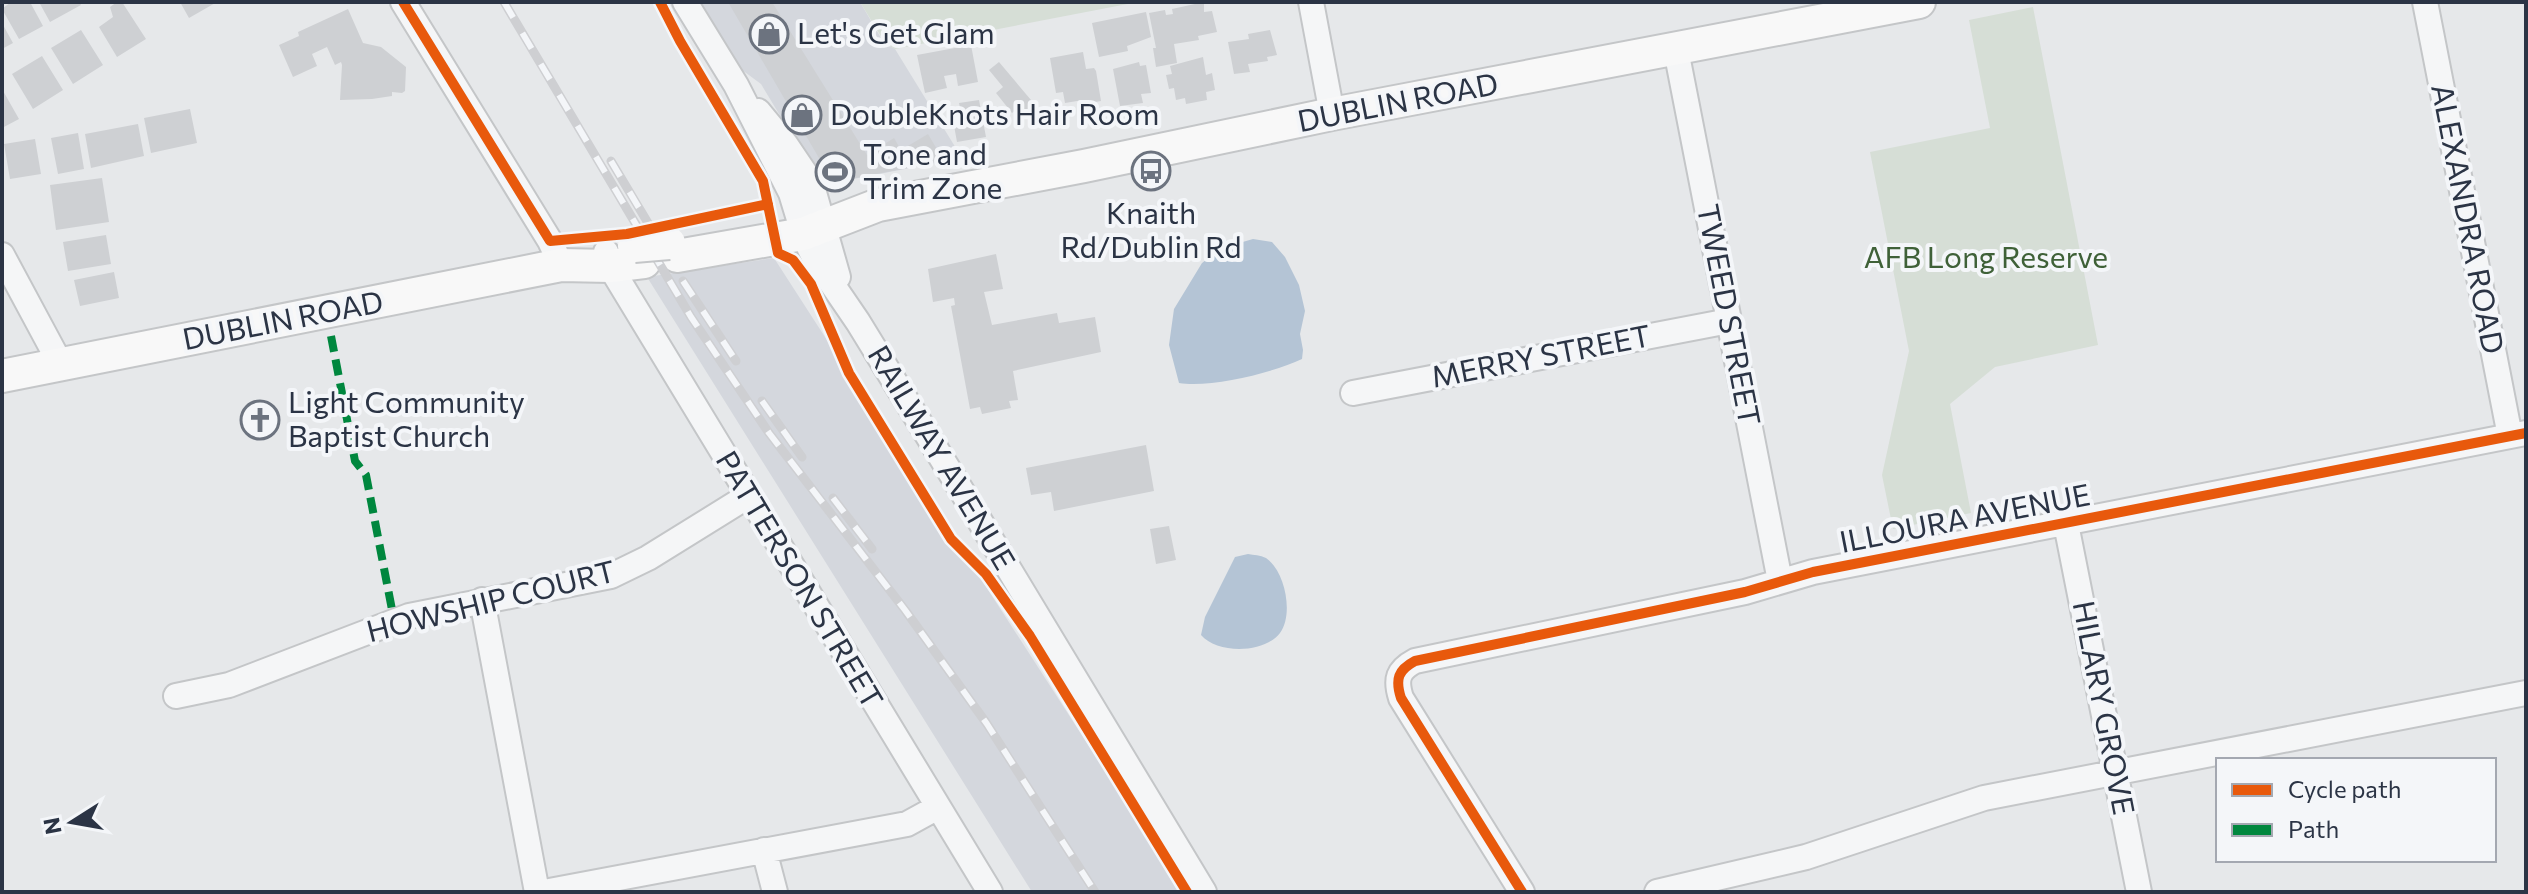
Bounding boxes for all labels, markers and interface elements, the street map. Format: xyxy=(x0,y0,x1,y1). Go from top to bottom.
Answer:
shop icon: Let's Get Glam xyxy=(748,13,790,55)
place label: Let's Get Glam xyxy=(797,13,995,50)
street label: DUBLIN ROAD xyxy=(1294,63,1501,138)
street label: ALEXANDRA ROAD xyxy=(2425,80,2514,357)
shop icon: DoubleKnots Hair Room xyxy=(781,94,823,136)
place label: DoubleKnots Hair Room xyxy=(830,94,1159,131)
place label: Tone and Trim Zone xyxy=(863,134,1002,205)
bus stop icon: Knaith Rd/Dublin Rd xyxy=(1130,150,1172,192)
sports icon: Tone and Trim Zone xyxy=(814,151,856,193)
place label: Knaith Rd/Dublin Rd xyxy=(1060,193,1242,264)
street label: TWEED STREET xyxy=(1691,201,1770,428)
park label: AFB Long Reserve xyxy=(1864,237,2108,274)
street label: DUBLIN ROAD xyxy=(179,281,386,356)
street label: MERRY STREET xyxy=(1428,315,1653,394)
street label: RAILWAY AVENUE xyxy=(862,338,1025,576)
place label: Light Community Baptist Church xyxy=(288,382,525,453)
church icon: Light Community Baptist Church xyxy=(239,399,281,441)
street label: PATTERSON STREET xyxy=(710,443,893,714)
street label: ILLOURA AVENUE xyxy=(1836,474,2093,559)
street label: HOWSHIP COURT xyxy=(362,551,619,648)
street label: HILARY GROVE xyxy=(2067,597,2144,818)
legend xyxy=(2216,758,2496,862)
text: Cycle path xyxy=(2288,774,2402,803)
north arrow xyxy=(32,782,112,862)
text: Path xyxy=(2288,814,2339,843)
text: N xyxy=(37,815,67,837)

